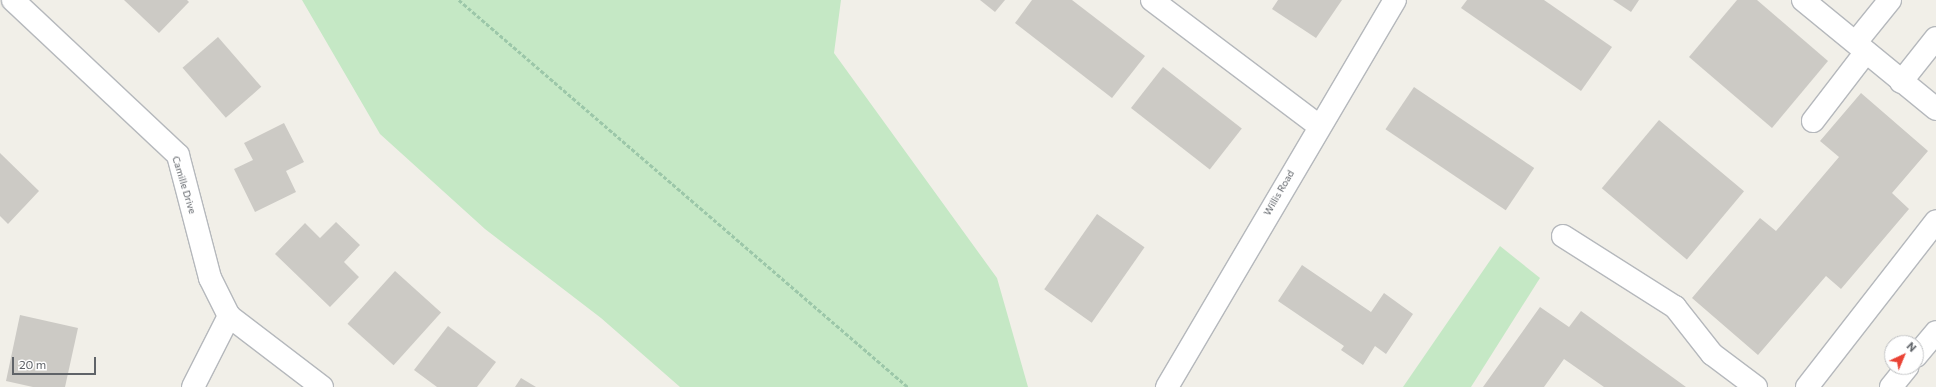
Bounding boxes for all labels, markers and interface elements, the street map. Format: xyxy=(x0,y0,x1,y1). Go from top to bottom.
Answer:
street label: Camille Drive xyxy=(170,155,198,215)
street label: Willis Road xyxy=(1261,168,1297,218)
north arrow xyxy=(1884,335,1924,375)
text: N xyxy=(1904,339,1919,354)
scale bar xyxy=(14,349,98,375)
text: 20 m xyxy=(19,357,46,371)

